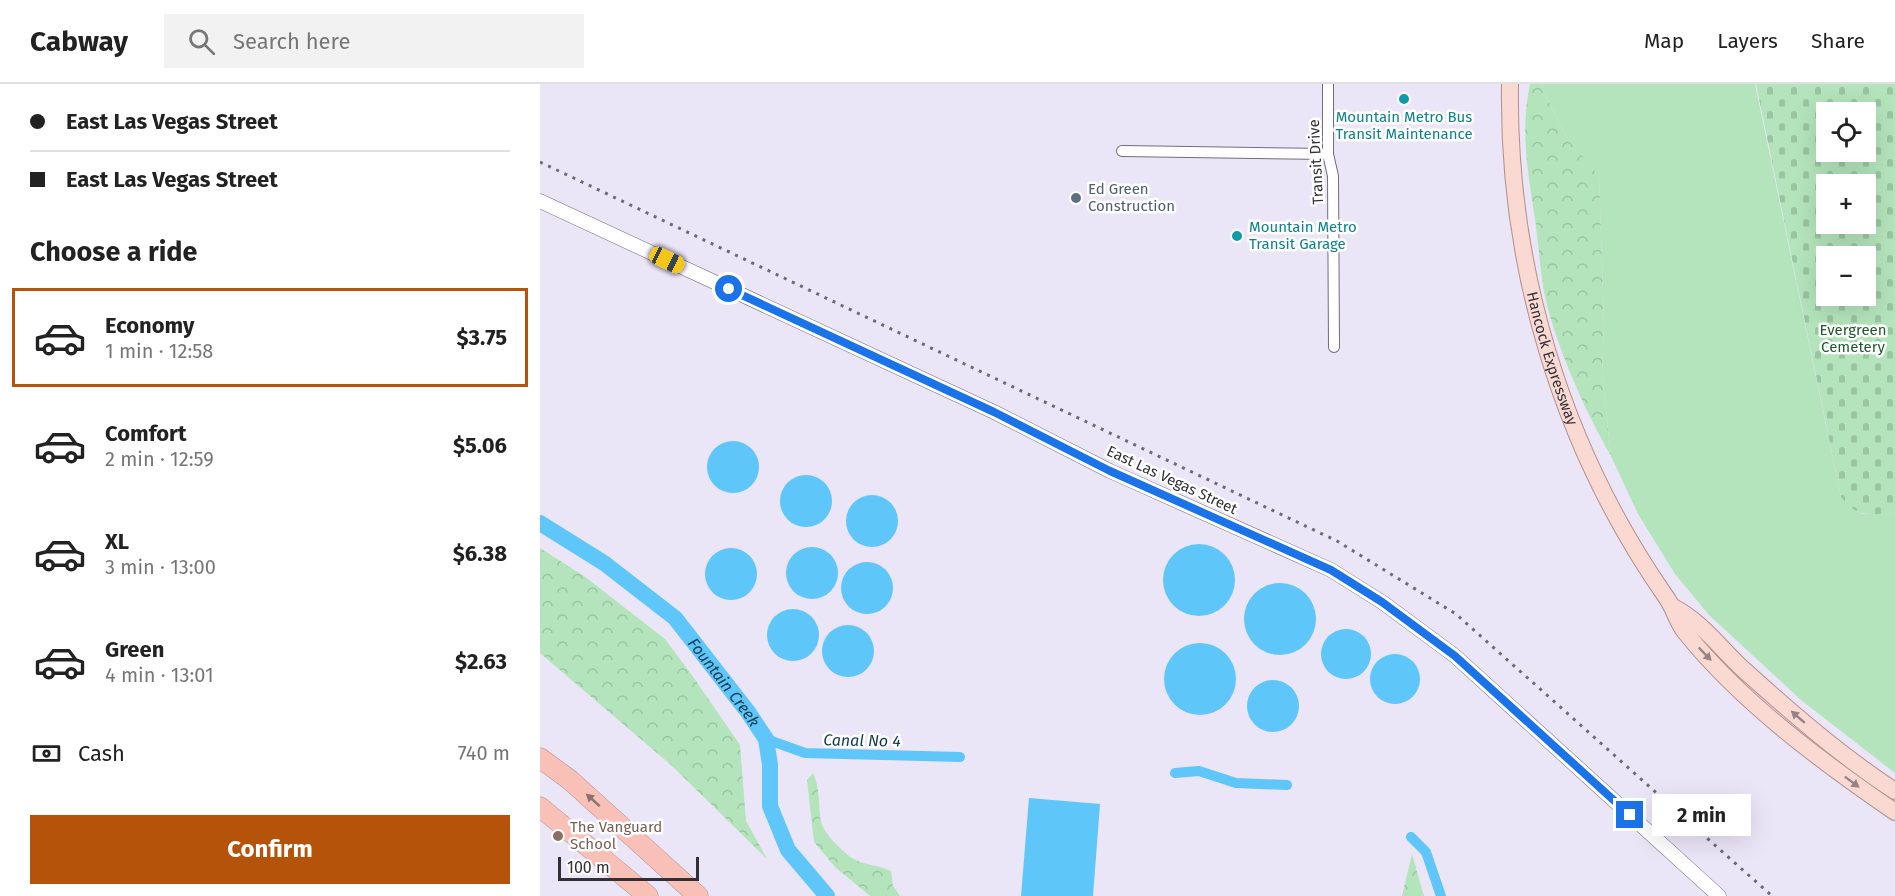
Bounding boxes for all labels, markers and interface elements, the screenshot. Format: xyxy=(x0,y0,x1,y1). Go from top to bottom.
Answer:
search box xyxy=(164,14,584,68)
text: Cabway xyxy=(30,25,128,58)
icon: search xyxy=(185,25,218,58)
text: Search here xyxy=(233,28,350,55)
text: Map xyxy=(1644,28,1684,54)
text: Layers xyxy=(1717,28,1778,54)
text: Share xyxy=(1811,28,1865,54)
marker: Mountain Metro Bus Transit Maintenance xyxy=(1397,92,1411,106)
map controls xyxy=(1816,102,1876,306)
button: locate xyxy=(1816,102,1876,162)
text: East Las Vegas Street xyxy=(66,108,278,135)
place label: Mountain Metro Bus Transit Maintenance xyxy=(1335,108,1473,143)
street label: Transit Drive xyxy=(1305,119,1327,205)
text: East Las Vegas Street xyxy=(66,166,278,193)
button: + xyxy=(1816,174,1876,234)
place label: Ed Green Construction xyxy=(1088,180,1175,215)
marker: Ed Green Construction xyxy=(1069,191,1083,205)
place label: Mountain Metro Transit Garage xyxy=(1249,218,1357,253)
marker: Mountain Metro Transit Garage xyxy=(1230,229,1244,243)
text: Choose a ride xyxy=(30,236,197,268)
car xyxy=(647,244,687,276)
button: − xyxy=(1816,246,1876,306)
route start xyxy=(715,275,742,302)
street label: Hancock Expressway xyxy=(1523,290,1582,428)
icon: car xyxy=(33,311,87,365)
text: Economy xyxy=(105,312,194,339)
park label: Evergreen Cemetery xyxy=(1819,321,1887,356)
text: $3.75 xyxy=(456,324,507,351)
text: 1 min · 12:58 xyxy=(105,339,213,363)
icon: car xyxy=(33,419,87,473)
text: Comfort xyxy=(105,420,186,447)
text: $5.06 xyxy=(453,432,507,459)
street label: East Las Vegas Street xyxy=(1104,442,1241,518)
text: 2 min · 12:59 xyxy=(105,447,214,471)
icon: car xyxy=(33,527,87,581)
text: XL xyxy=(105,528,129,555)
text: $6.38 xyxy=(453,540,507,567)
text: 3 min · 13:00 xyxy=(105,555,216,579)
water label: Fountain Creek xyxy=(684,634,764,730)
icon: car xyxy=(33,635,87,689)
text: Green xyxy=(105,636,164,663)
one-way arrow xyxy=(1698,647,1712,661)
text: $2.63 xyxy=(455,648,507,675)
text: 4 min · 13:01 xyxy=(105,663,214,687)
one-way arrow xyxy=(1791,710,1806,724)
water label: Canal No 4 xyxy=(823,730,901,751)
icon: cash xyxy=(30,737,63,770)
text: Cash xyxy=(78,740,125,767)
text: 740 m xyxy=(458,741,510,765)
one-way arrow xyxy=(1844,776,1860,788)
one-way arrow xyxy=(585,793,600,807)
callout: 2 min xyxy=(1651,794,1750,836)
route end xyxy=(1616,801,1643,828)
text: 2 min xyxy=(1677,803,1726,827)
button: Confirm xyxy=(30,815,510,884)
place label: The Vanguard School xyxy=(570,818,662,853)
marker: The Vanguard School xyxy=(551,829,565,843)
scale bar xyxy=(558,854,699,882)
text: 100 m xyxy=(567,858,610,877)

